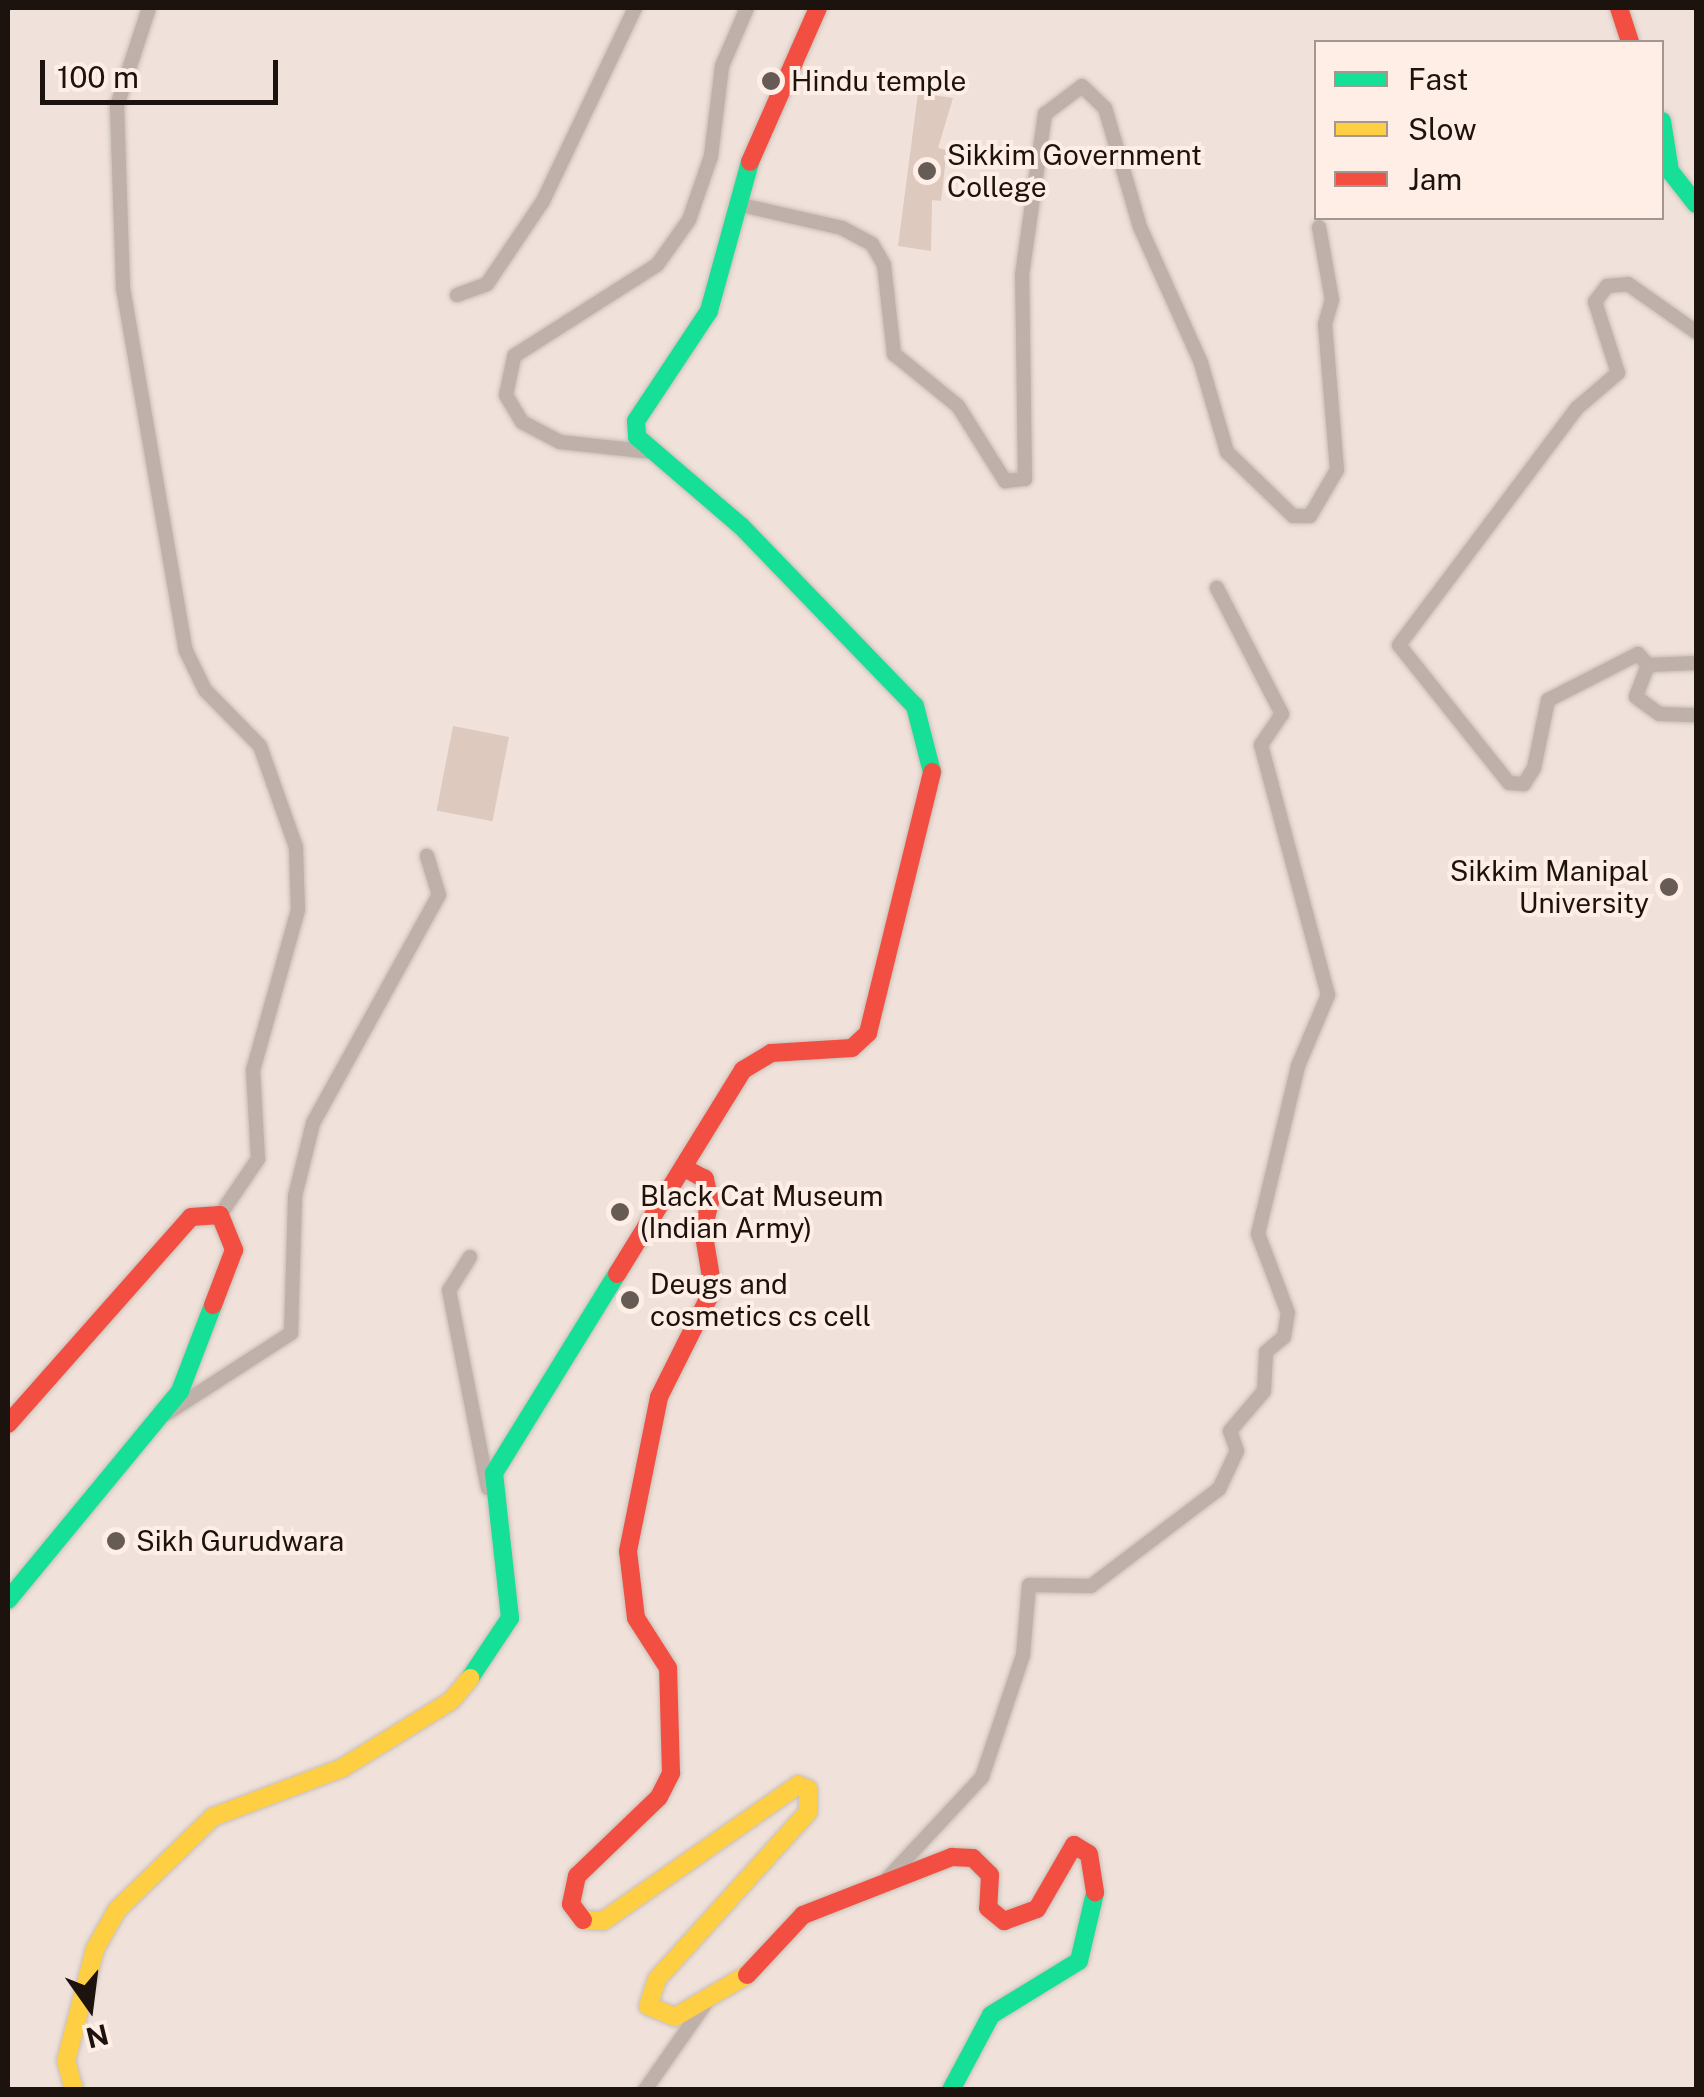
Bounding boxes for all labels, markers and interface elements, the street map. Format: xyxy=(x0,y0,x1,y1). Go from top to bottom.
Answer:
scale bar xyxy=(45,40,282,102)
legend xyxy=(1314,40,1664,220)
text: 100 m xyxy=(57,59,139,95)
text: Fast xyxy=(1408,61,1468,97)
place label: Hindu temple xyxy=(791,64,966,98)
marker: Hindu temple xyxy=(760,70,782,92)
text: Slow xyxy=(1408,111,1477,147)
place label: Sikkim Government College xyxy=(947,138,1202,204)
marker: Sikkim Government College xyxy=(916,160,938,182)
text: Jam xyxy=(1408,161,1462,197)
place label: Sikkim Manipal University xyxy=(1450,854,1649,920)
marker: Sikkim Manipal University xyxy=(1658,876,1680,898)
place label: Black Cat Museum (Indian Army) xyxy=(640,1179,884,1245)
marker: Black Cat Museum (Indian Army) xyxy=(609,1201,631,1223)
place label: Deugs and cosmetics cs cell xyxy=(650,1267,872,1333)
marker: Deugs and cosmetics cs cell xyxy=(619,1289,641,1311)
place label: Sikh Gurudwara xyxy=(136,1524,344,1558)
marker: Sikh Gurudwara xyxy=(105,1530,127,1552)
north arrow xyxy=(40,1957,140,2057)
text: N xyxy=(83,2018,112,2055)

